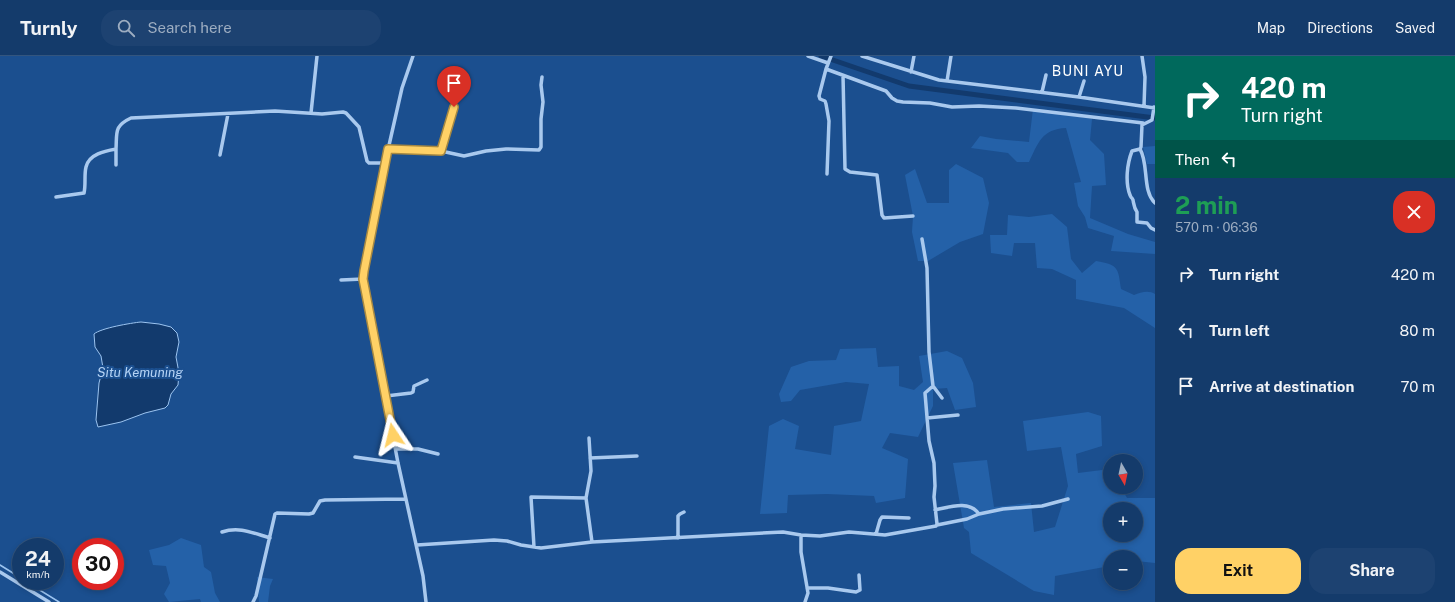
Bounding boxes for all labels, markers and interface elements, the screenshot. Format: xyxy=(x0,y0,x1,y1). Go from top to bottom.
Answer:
search box xyxy=(101,10,381,46)
text: Turnly xyxy=(20,17,77,39)
icon: search xyxy=(115,17,137,39)
text: Search here xyxy=(147,19,232,36)
text: Map xyxy=(1257,20,1285,36)
text: Directions xyxy=(1307,20,1373,36)
text: Saved xyxy=(1395,20,1435,36)
district label: BUNI AYU xyxy=(1052,63,1124,79)
pin xyxy=(437,66,471,107)
text: 420 m xyxy=(1241,71,1327,104)
icon: arrive xyxy=(443,72,465,94)
icon: right xyxy=(1175,72,1227,124)
text: Turn right xyxy=(1241,105,1323,126)
icon: left xyxy=(1218,148,1240,170)
text: Then xyxy=(1175,151,1210,168)
text: 2 min xyxy=(1175,191,1238,219)
button: close xyxy=(1393,191,1435,233)
text: 570 m · 06:36 xyxy=(1175,220,1258,235)
icon: right xyxy=(1175,263,1197,285)
text: Turn right xyxy=(1209,266,1279,283)
text: 420 m xyxy=(1391,266,1435,283)
icon: left xyxy=(1175,319,1197,341)
text: Turn left xyxy=(1209,322,1270,339)
text: 80 m xyxy=(1400,322,1435,339)
water label: Situ Kemuning xyxy=(97,365,183,380)
icon: arrive xyxy=(1175,375,1197,397)
text: Arrive at destination xyxy=(1209,378,1354,395)
text: 70 m xyxy=(1400,378,1435,395)
position arrow xyxy=(372,414,414,456)
north arrow xyxy=(1103,454,1143,494)
map controls xyxy=(1103,454,1143,590)
button: + xyxy=(1103,502,1143,542)
speed limit sign: 30 xyxy=(72,538,124,590)
text: 24 xyxy=(25,547,51,571)
button: Exit xyxy=(1175,548,1301,594)
button: Share xyxy=(1309,548,1435,594)
button: − xyxy=(1103,550,1143,590)
text: km/h xyxy=(26,568,50,580)

